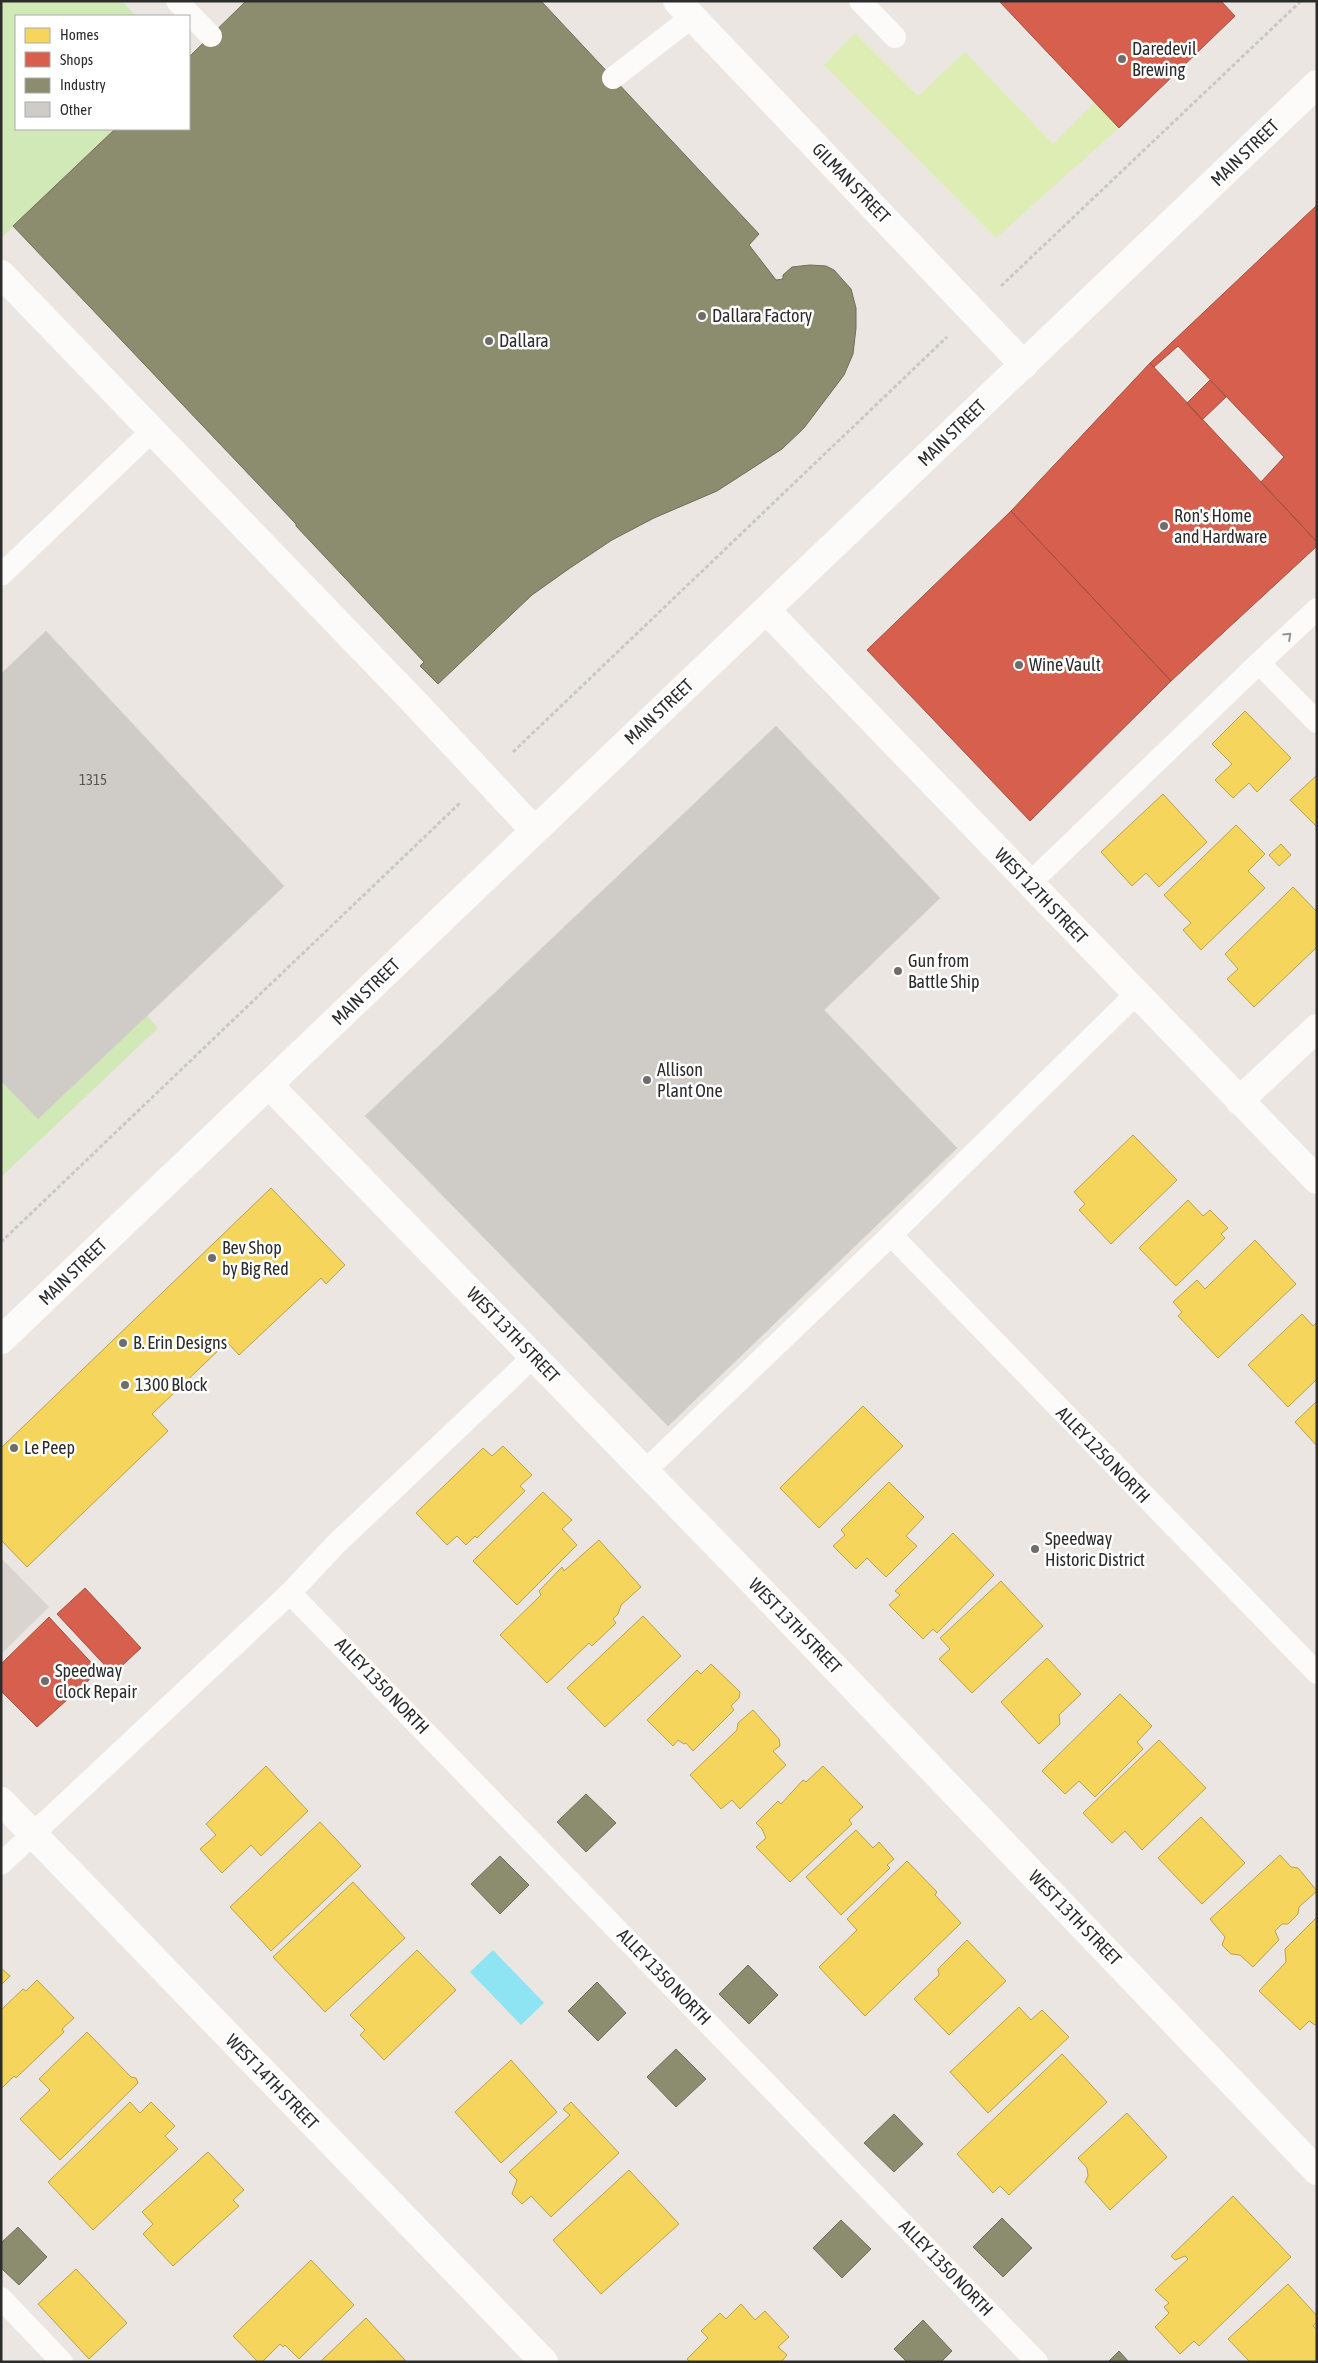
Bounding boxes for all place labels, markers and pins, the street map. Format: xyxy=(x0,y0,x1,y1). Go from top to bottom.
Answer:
place label: Daredevil Brewing xyxy=(1132,38,1197,80)
marker: Daredevil Brewing xyxy=(1116,53,1128,65)
place label: Dallara Factory xyxy=(712,305,812,326)
marker: Dallara Factory xyxy=(696,310,708,322)
place label: Dallara xyxy=(499,330,549,351)
marker: Dallara xyxy=(483,335,495,347)
place label: Ron's Home and Hardware xyxy=(1174,505,1267,547)
marker: Ron's Home and Hardware xyxy=(1158,520,1170,532)
place label: Wine Vault xyxy=(1029,654,1101,675)
marker: Wine Vault xyxy=(1013,659,1025,671)
place label: Gun from Battle Ship xyxy=(908,950,979,992)
marker: Gun from Battle Ship xyxy=(892,965,904,977)
place label: Allison Plant One xyxy=(657,1059,723,1101)
marker: Allison Plant One xyxy=(641,1074,653,1086)
place label: Bev Shop by Big Red xyxy=(222,1237,289,1279)
marker: Bev Shop by Big Red xyxy=(206,1252,218,1264)
place label: B. Erin Designs xyxy=(133,1332,227,1353)
marker: B. Erin Designs xyxy=(117,1337,129,1349)
place label: 1300 Block xyxy=(135,1374,208,1395)
marker: 1300 Block xyxy=(119,1379,131,1391)
place label: Le Peep xyxy=(24,1437,75,1458)
marker: Le Peep xyxy=(8,1442,20,1454)
place label: Speedway Historic District xyxy=(1045,1528,1145,1570)
marker: Speedway Historic District xyxy=(1029,1543,1041,1555)
place label: Speedway Clock Repair xyxy=(55,1660,137,1702)
marker: Speedway Clock Repair xyxy=(39,1675,51,1687)

